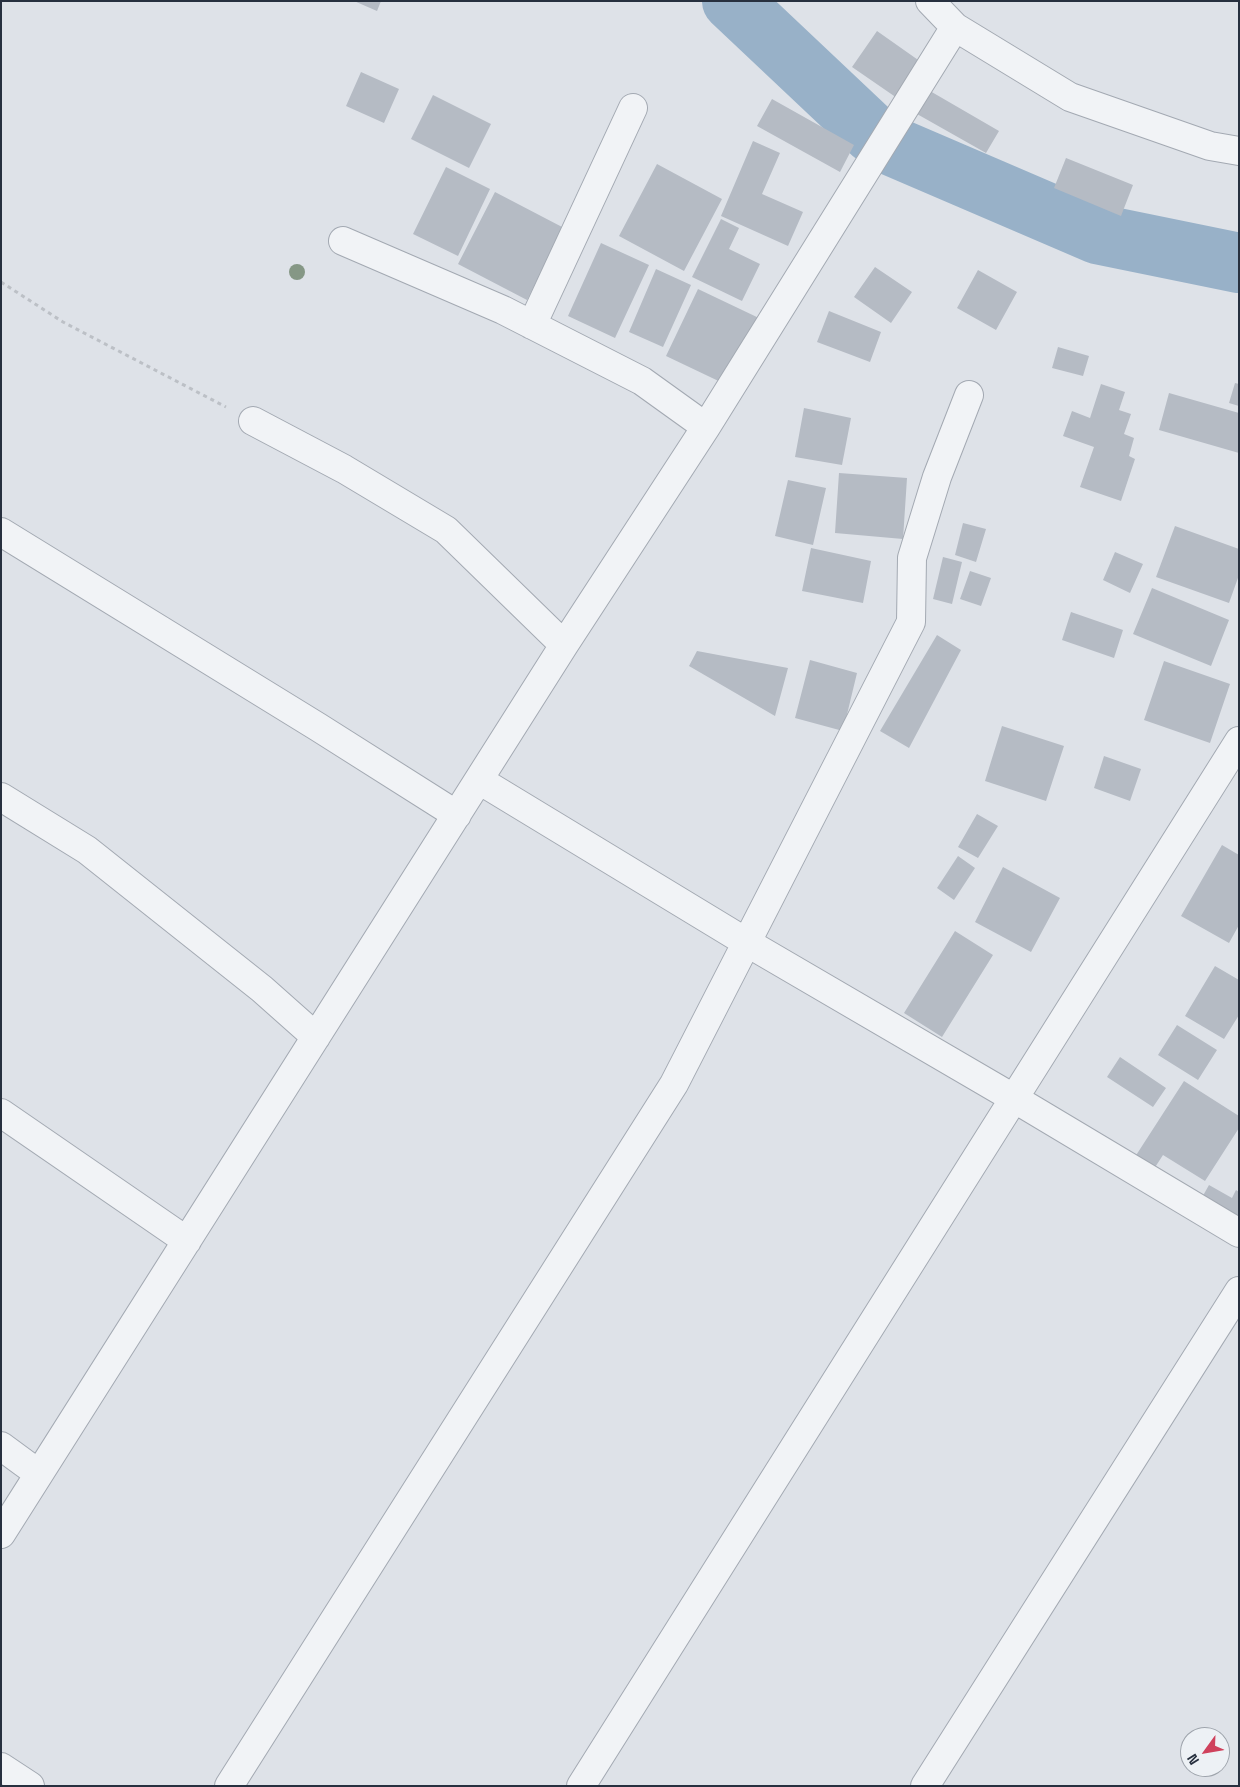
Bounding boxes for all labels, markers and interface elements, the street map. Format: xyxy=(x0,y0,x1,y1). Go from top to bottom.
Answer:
north arrow xyxy=(1180,1727,1230,1777)
text: N xyxy=(1183,1751,1203,1768)

